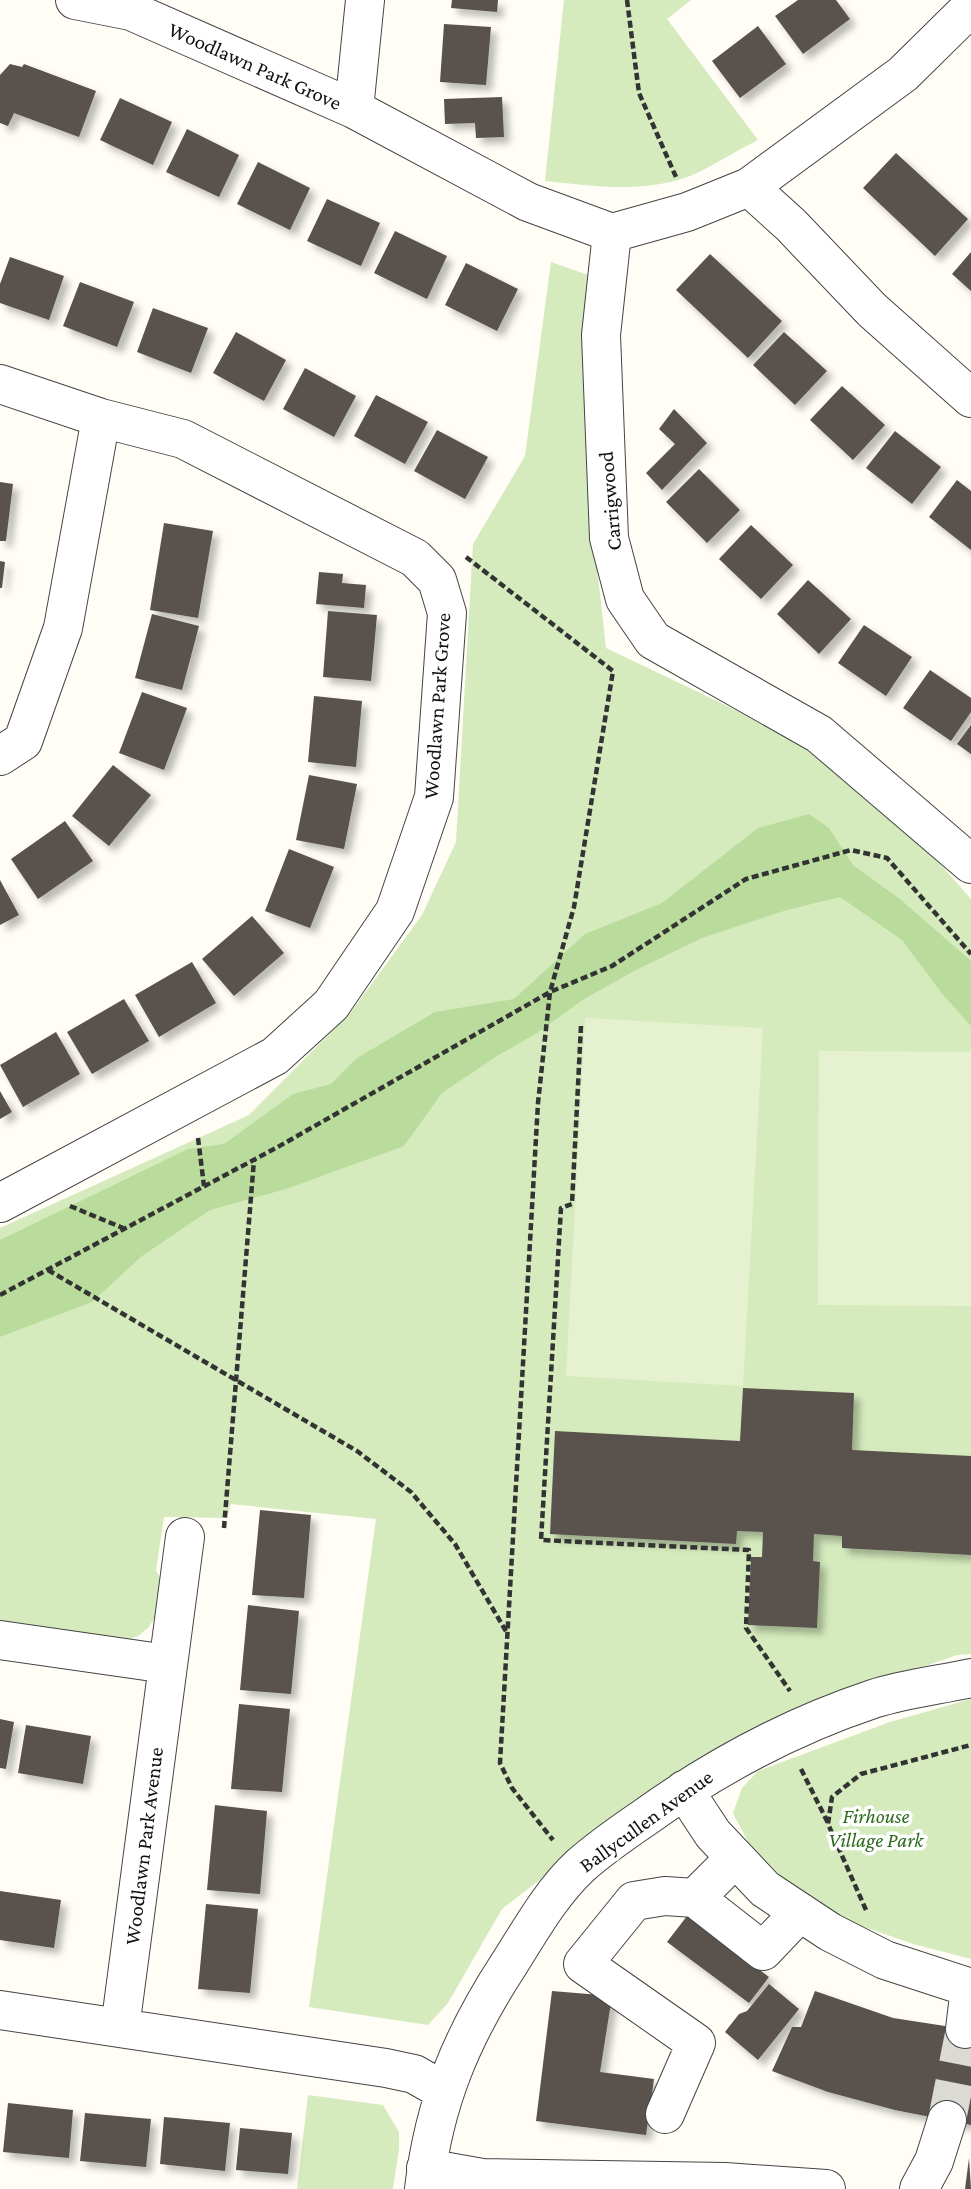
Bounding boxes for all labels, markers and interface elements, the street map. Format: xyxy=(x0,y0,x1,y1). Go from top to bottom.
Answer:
street label: Woodlawn Park Grove xyxy=(165,17,345,115)
street label: Carrigwood xyxy=(594,450,626,552)
street label: Woodlawn Park Grove xyxy=(419,612,455,800)
street label: Woodlawn Park Avenue xyxy=(120,1746,168,1946)
street label: Ballycullen Avenue xyxy=(575,1765,717,1877)
park label: Firhouse Village Park xyxy=(829,1804,924,1852)

